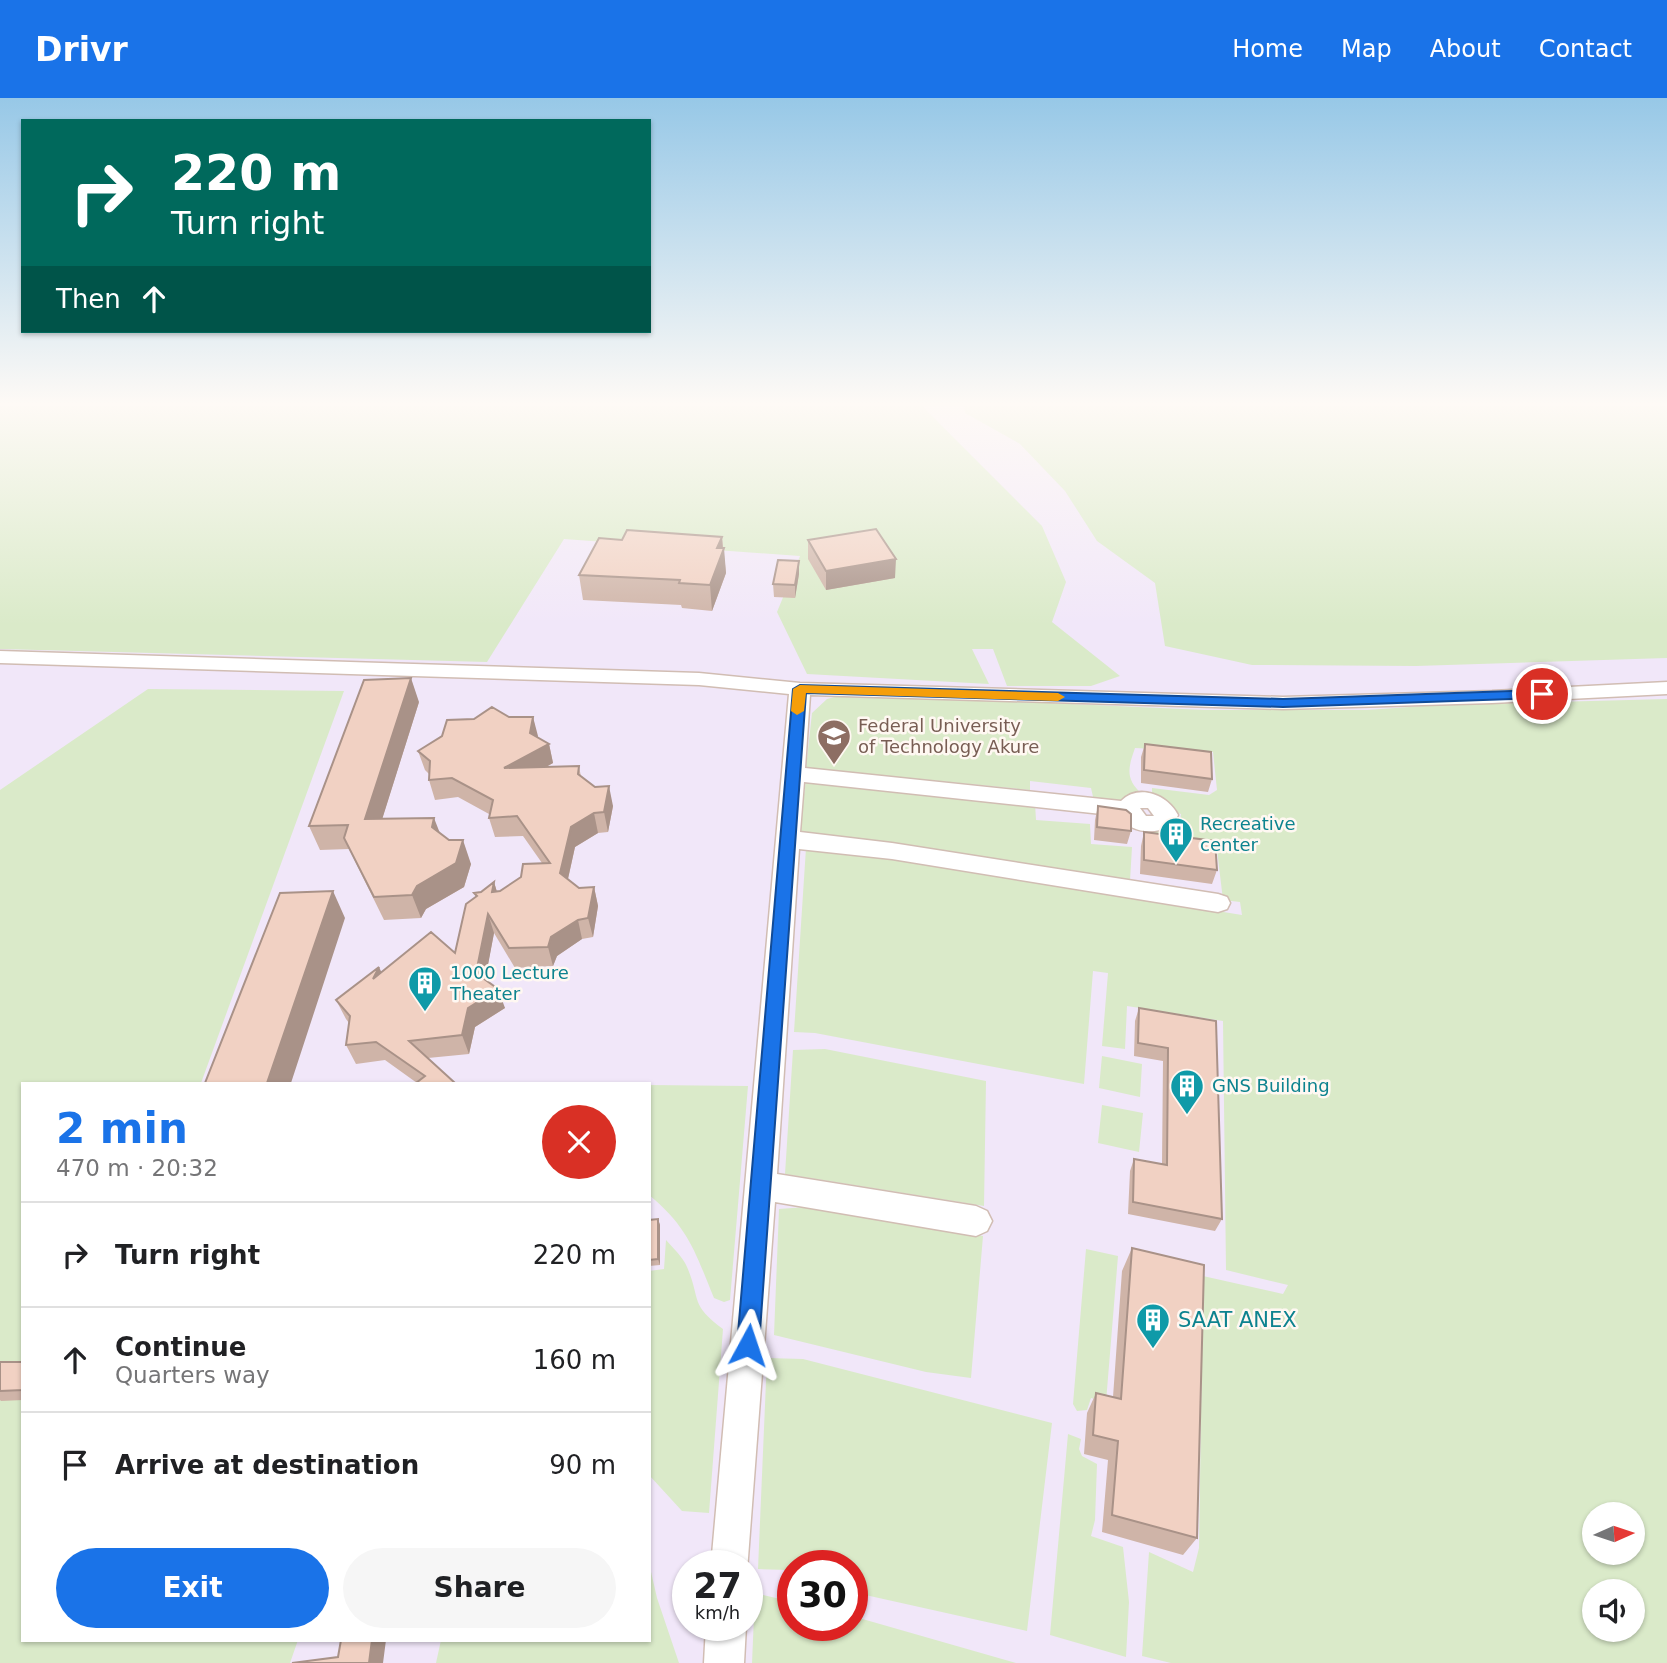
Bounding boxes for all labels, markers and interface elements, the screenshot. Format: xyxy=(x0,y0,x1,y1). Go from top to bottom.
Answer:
text: Drivr xyxy=(35,30,128,69)
text: Home xyxy=(1232,35,1303,63)
text: Map xyxy=(1341,35,1392,63)
text: About xyxy=(1430,35,1501,63)
text: Contact xyxy=(1539,35,1632,63)
text: 220 m xyxy=(171,145,341,202)
icon: right xyxy=(56,147,147,238)
text: Turn right xyxy=(171,204,324,242)
icon: ahead xyxy=(135,280,173,318)
text: Then xyxy=(56,284,121,314)
pin xyxy=(1512,664,1572,724)
icon: arrive xyxy=(1523,675,1561,713)
place label: Federal University of Technology Akure xyxy=(858,715,1039,757)
school or university icon: Federal University of Technology Akure xyxy=(815,717,853,766)
place label: Recreative center xyxy=(1200,813,1296,855)
building icon: Recreative center xyxy=(1157,815,1195,864)
place label: 1000 Lecture Theater xyxy=(449,962,569,1004)
building icon: 1000 Lecture Theater xyxy=(406,964,444,1013)
building icon: GNS Building xyxy=(1168,1067,1206,1116)
place label: GNS Building xyxy=(1212,1075,1330,1096)
text: 2 min xyxy=(56,1104,188,1153)
button: close xyxy=(542,1105,616,1179)
text: 470 m · 20:32 xyxy=(56,1155,218,1181)
icon: right xyxy=(56,1236,94,1274)
text: Turn right xyxy=(115,1240,260,1270)
text: 220 m xyxy=(533,1240,616,1270)
building icon: SAAT ANEX xyxy=(1134,1301,1172,1350)
position arrow xyxy=(711,1308,785,1382)
place label: SAAT ANEX xyxy=(1178,1308,1297,1332)
text: Continue xyxy=(115,1332,246,1362)
icon: ahead xyxy=(56,1341,94,1379)
text: 160 m xyxy=(533,1345,616,1375)
text: Quarters way xyxy=(115,1362,270,1388)
icon: arrive xyxy=(56,1446,94,1484)
text: Arrive at destination xyxy=(115,1450,419,1480)
text: 90 m xyxy=(549,1450,616,1480)
north arrow xyxy=(1582,1502,1645,1564)
map controls xyxy=(1582,1502,1645,1642)
button: Exit xyxy=(56,1548,329,1628)
button: Share xyxy=(343,1548,616,1628)
speed limit sign: 30 xyxy=(777,1550,868,1641)
text: 27 xyxy=(693,1566,742,1606)
button: sound xyxy=(1582,1579,1645,1642)
text: km/h xyxy=(695,1602,740,1623)

